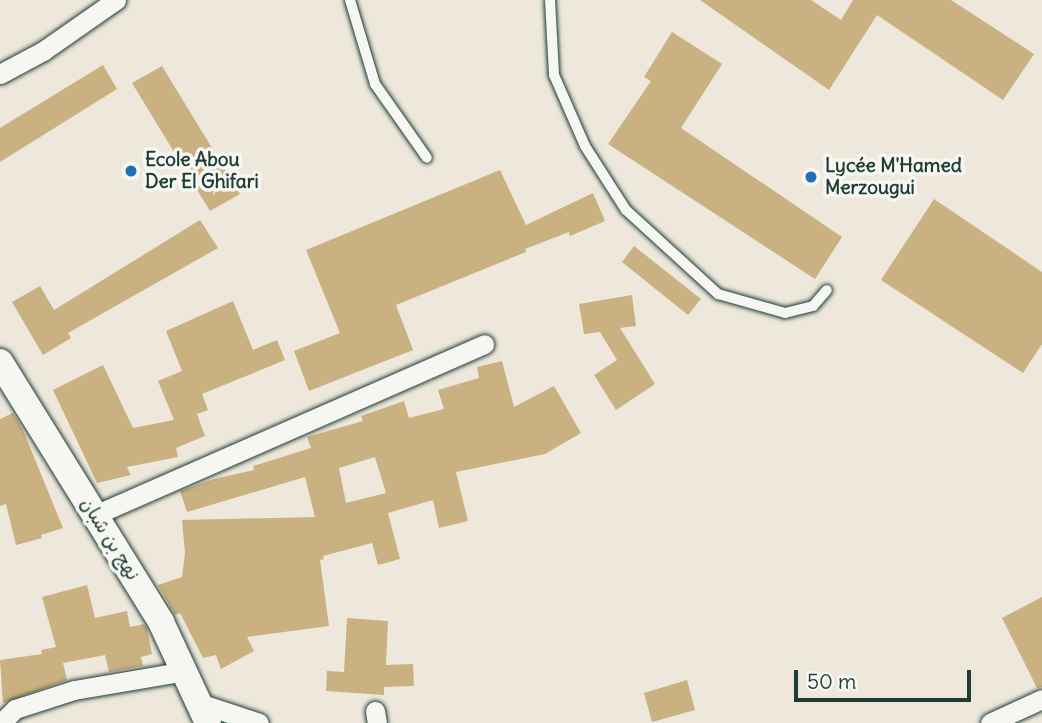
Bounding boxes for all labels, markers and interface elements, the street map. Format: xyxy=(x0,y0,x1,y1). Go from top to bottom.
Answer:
place label: Ecole Abou Der El Ghifari xyxy=(145,149,259,193)
place label: Lycée M'Hamed Merzougui xyxy=(825,155,962,199)
marker: Ecole Abou Der El Ghifari xyxy=(123,163,139,179)
marker: Lycée M'Hamed Merzougui xyxy=(803,169,819,185)
street label: نهج بن شبان xyxy=(76,493,144,585)
scale bar xyxy=(797,656,974,700)
text: 50 m xyxy=(807,668,856,695)

